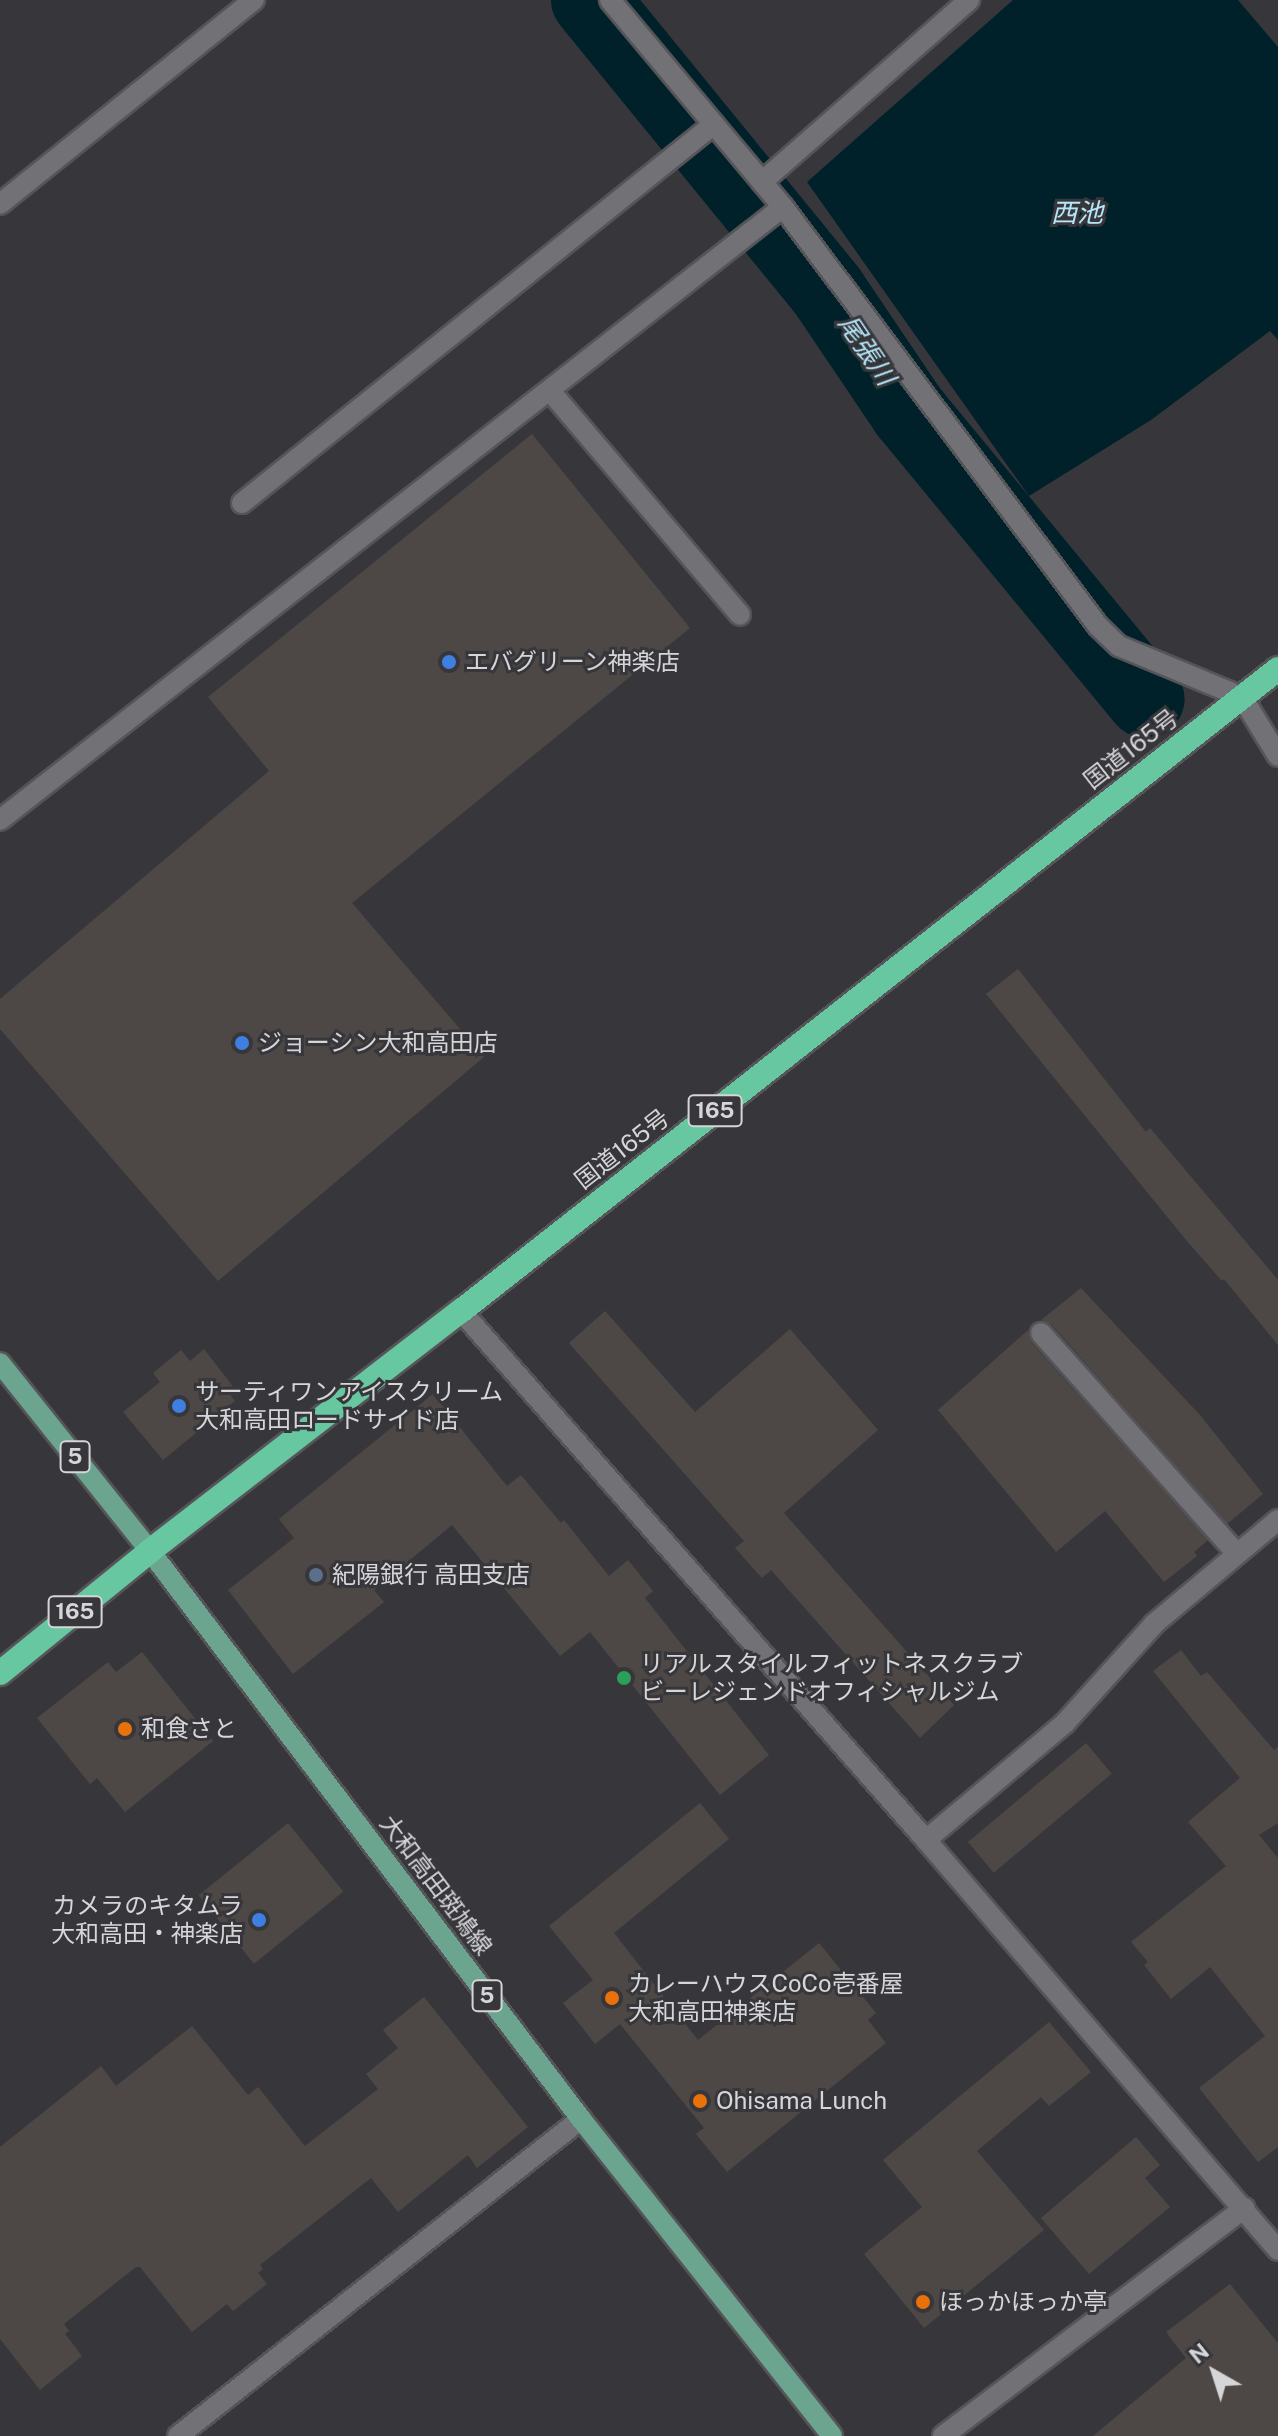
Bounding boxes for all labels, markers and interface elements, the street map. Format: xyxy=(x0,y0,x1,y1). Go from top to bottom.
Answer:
water label: 西池 xyxy=(1051,197,1103,229)
water label: 尾張川 xyxy=(832,309,902,391)
place label: エバグリーン神楽店 xyxy=(465,648,681,676)
marker: エバグリーン神楽店 xyxy=(440,653,458,671)
street label: 国道165号 xyxy=(1078,703,1184,795)
place label: ジョーシン大和高田店 xyxy=(258,1029,498,1057)
marker: ジョーシン大和高田店 xyxy=(233,1034,251,1052)
road number: 165 xyxy=(687,1093,743,1129)
street label: 国道165号 xyxy=(569,1103,675,1195)
place label: サーティワンアイスクリーム 大和高田ロードサイド店 xyxy=(195,1378,507,1434)
marker: サーティワンアイスクリーム 大和高田ロードサイド店 xyxy=(170,1397,188,1415)
road number: 5 xyxy=(59,1439,91,1475)
place label: 紀陽銀行 高田支店 xyxy=(332,1561,530,1589)
marker: 紀陽銀行 高田支店 xyxy=(307,1566,325,1584)
road number: 165 xyxy=(47,1594,103,1630)
place label: リアルスタイルフィットネスクラブ ビーレジェンドオフィシャルジム xyxy=(640,1650,1024,1706)
marker: リアルスタイルフィットネスクラブ ビーレジェンドオフィシャルジム xyxy=(615,1669,633,1687)
place label: 和食さと xyxy=(141,1715,237,1743)
marker: 和食さと xyxy=(116,1720,134,1738)
street label: 大和高田斑鳩線 xyxy=(374,1809,498,1961)
place label: カメラのキタムラ 大和高田・神楽店 xyxy=(51,1892,243,1948)
marker: カメラのキタムラ 大和高田・神楽店 xyxy=(250,1911,268,1929)
place label: カレーハウスCoCo壱番屋 大和高田神楽店 xyxy=(628,1970,904,2026)
road number: 5 xyxy=(471,1978,503,2014)
marker: カレーハウスCoCo壱番屋 大和高田神楽店 xyxy=(603,1989,621,2007)
place label: Ohisama Lunch xyxy=(716,2087,887,2115)
marker: Ohisama Lunch xyxy=(691,2092,709,2110)
place label: ほっかほっか亭 xyxy=(939,2288,1107,2316)
marker: ほっかほっか亭 xyxy=(914,2293,932,2311)
north arrow xyxy=(1174,2332,1254,2412)
text: N xyxy=(1184,2338,1214,2369)

